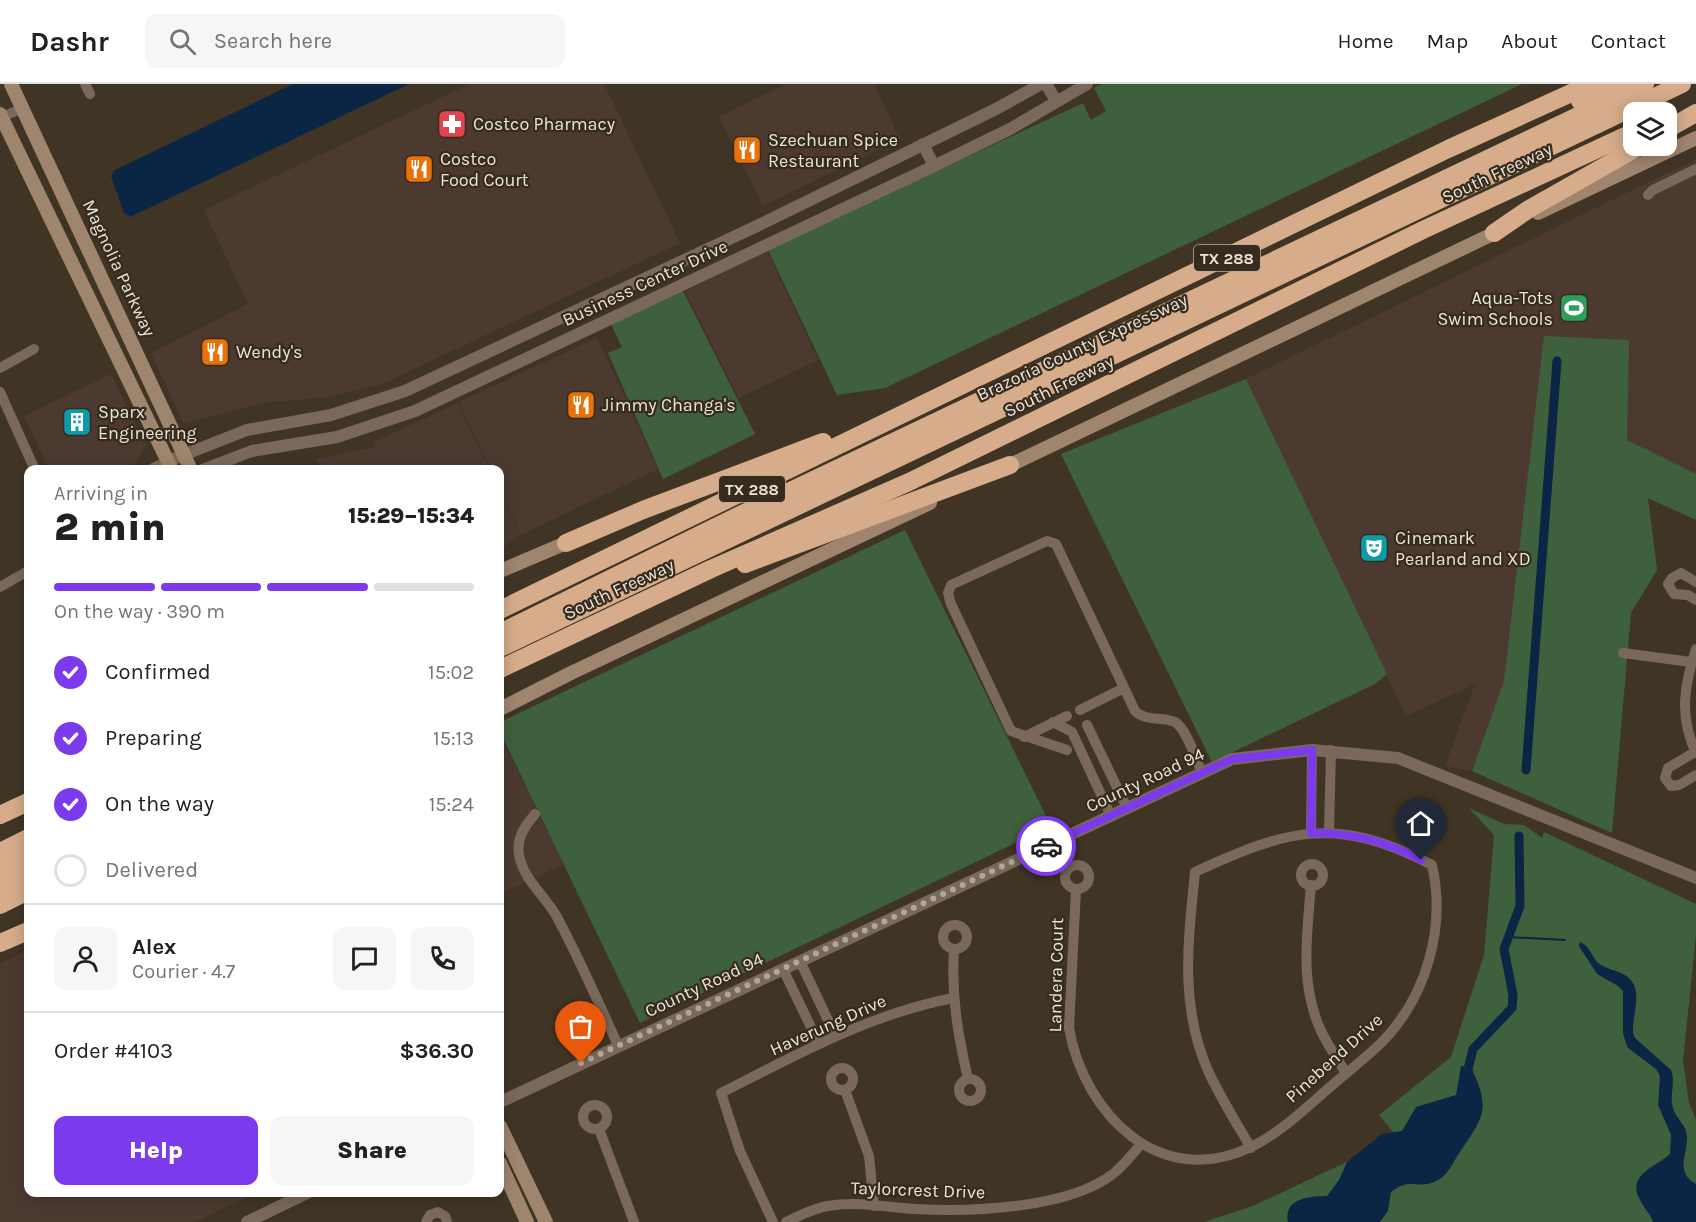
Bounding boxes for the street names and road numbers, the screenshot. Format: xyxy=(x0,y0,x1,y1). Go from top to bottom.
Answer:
street label: South Freeway xyxy=(1438,138,1556,208)
street label: Magnolia Parkway xyxy=(78,196,161,340)
street label: Business Center Drive xyxy=(559,235,731,331)
road number: TX 288 xyxy=(1194,245,1260,271)
street label: Brazoria County Expressway xyxy=(973,288,1191,406)
street label: South Freeway xyxy=(1001,350,1118,422)
road number: TX 288 xyxy=(719,476,785,502)
street label: South Freeway xyxy=(560,554,678,624)
street label: County Road 94 xyxy=(1082,743,1208,817)
street label: Landera Court xyxy=(1044,917,1068,1033)
street label: County Road 94 xyxy=(641,948,767,1022)
street label: Haverung Drive xyxy=(766,990,890,1060)
street label: Pinebend Drive xyxy=(1281,1009,1387,1107)
street label: Taylorcrest Drive xyxy=(850,1177,986,1203)

